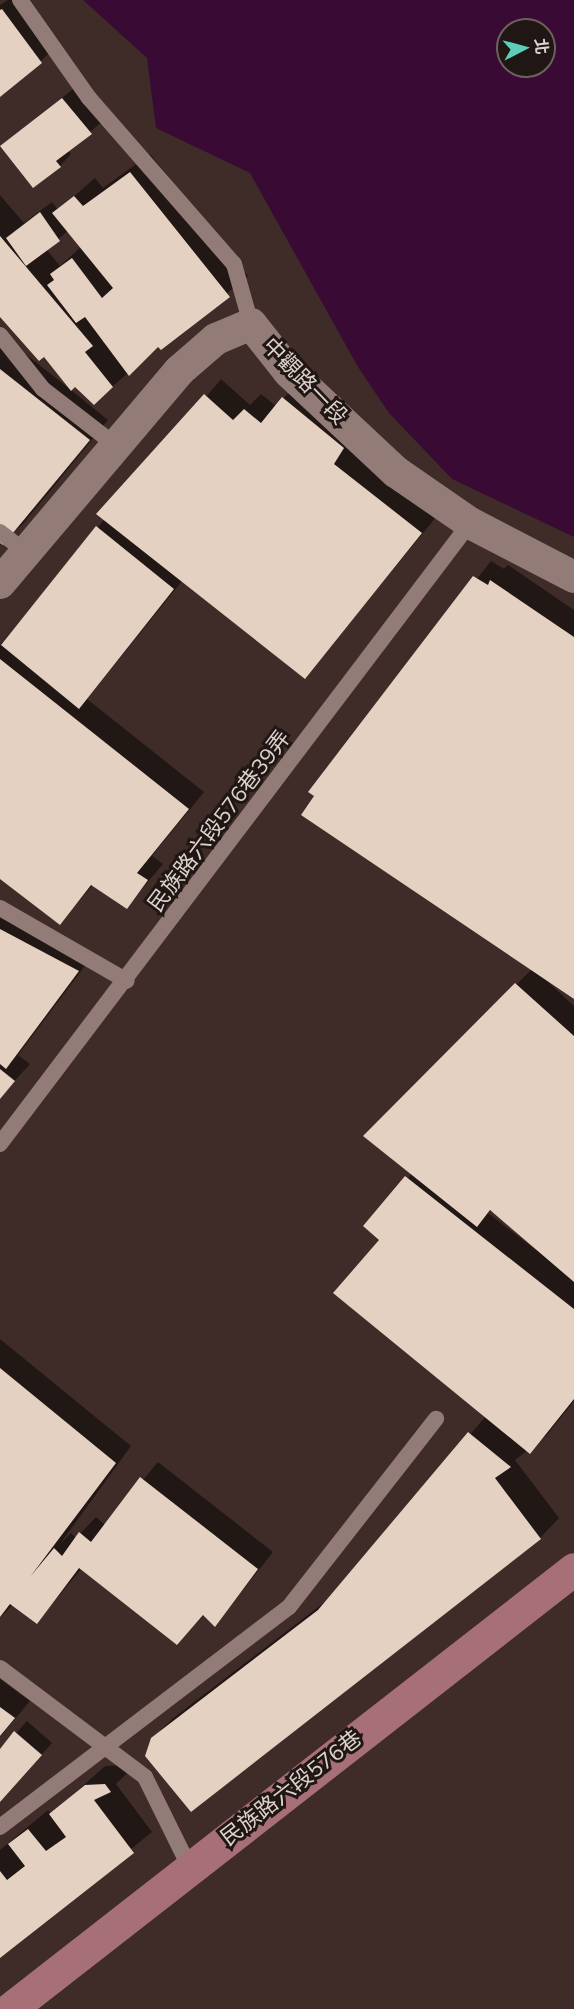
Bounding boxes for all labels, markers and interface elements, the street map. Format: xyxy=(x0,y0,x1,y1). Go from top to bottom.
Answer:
north arrow xyxy=(496,18,556,78)
text: 北 xyxy=(531,37,553,55)
street label: 中觀路一段 xyxy=(257,332,353,430)
street label: 民族路六段576巷39弄 xyxy=(142,725,296,917)
street label: 民族路六段576巷 xyxy=(215,1725,367,1851)

